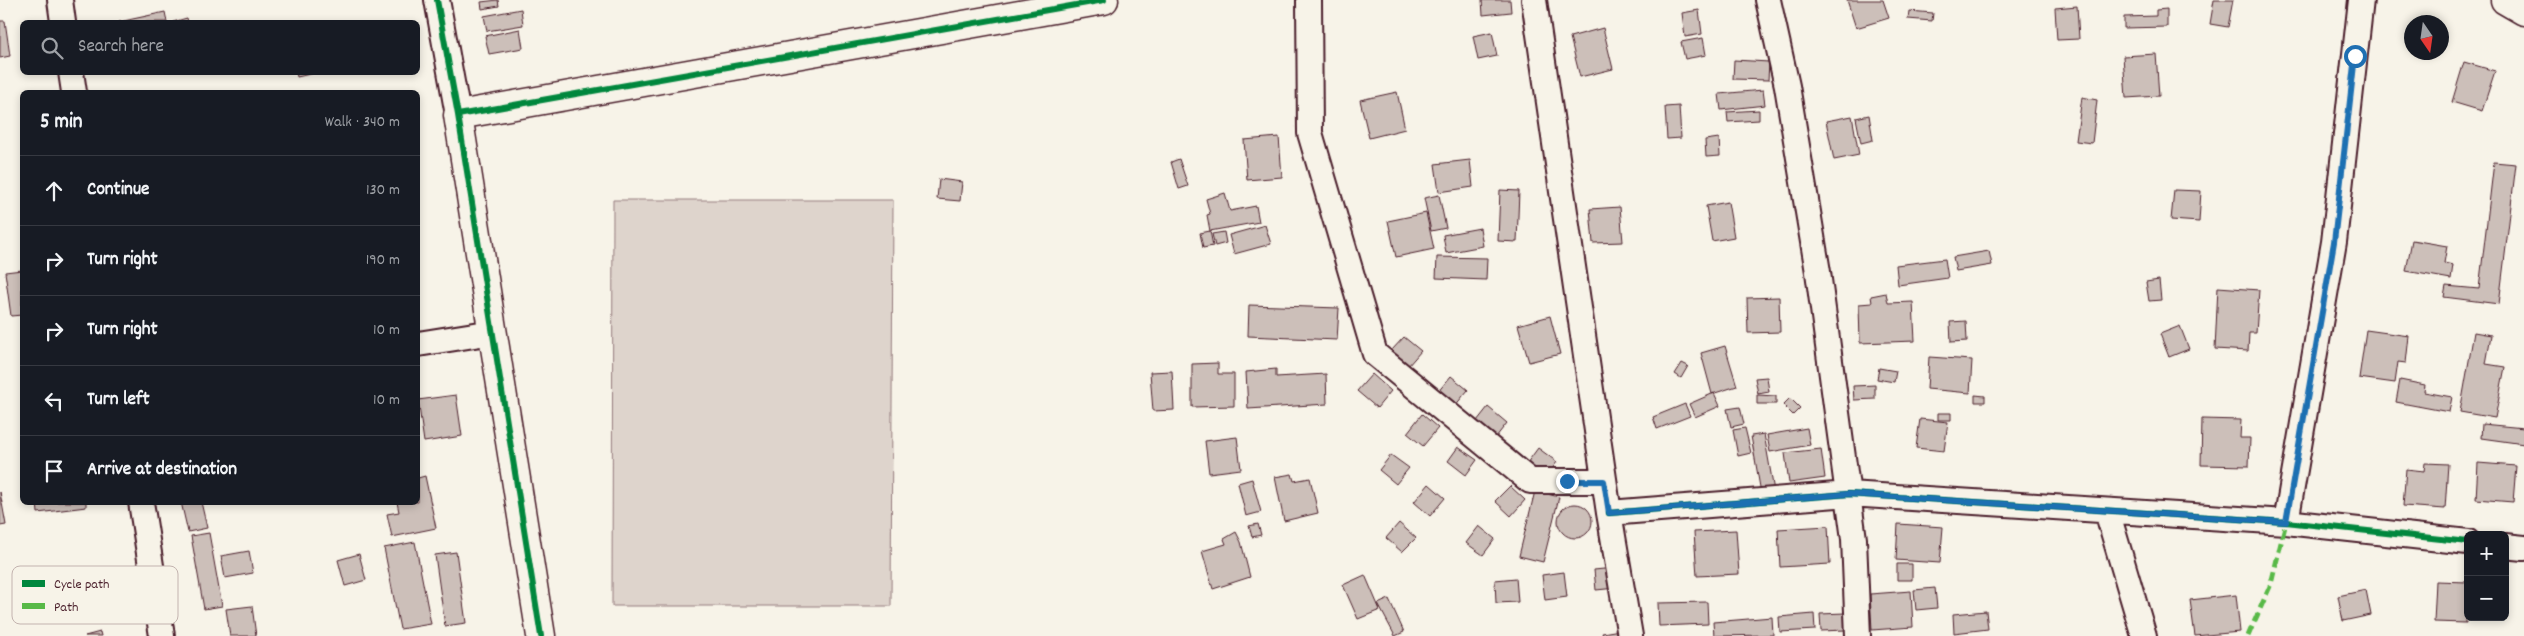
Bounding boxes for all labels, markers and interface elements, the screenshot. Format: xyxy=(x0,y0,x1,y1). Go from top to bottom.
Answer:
north arrow xyxy=(2404,15,2449,60)
search box xyxy=(20,20,420,75)
icon: search xyxy=(38,34,66,62)
text: Search here xyxy=(78,34,164,61)
route start xyxy=(2344,45,2367,68)
text: 5 min xyxy=(40,108,83,138)
text: Walk · 340 m xyxy=(325,111,400,134)
icon: ahead xyxy=(40,177,68,205)
text: Continue xyxy=(87,177,149,204)
text: 130 m xyxy=(366,179,400,202)
icon: right xyxy=(40,247,68,275)
text: Turn right xyxy=(87,247,158,274)
text: 190 m xyxy=(366,249,400,272)
icon: right xyxy=(40,317,68,345)
text: Turn right xyxy=(87,317,158,344)
text: 10 m xyxy=(373,319,400,342)
icon: left xyxy=(40,387,68,415)
text: Turn left xyxy=(87,387,150,414)
text: 10 m xyxy=(373,389,400,412)
icon: arrive xyxy=(40,457,68,485)
text: Arrive at destination xyxy=(87,457,237,484)
route end xyxy=(1556,470,1579,493)
map controls xyxy=(2464,531,2509,621)
button: + xyxy=(2464,531,2509,576)
legend xyxy=(12,566,178,624)
text: Cycle path xyxy=(54,575,110,595)
button: − xyxy=(2464,576,2509,621)
text: Path xyxy=(54,598,79,618)

